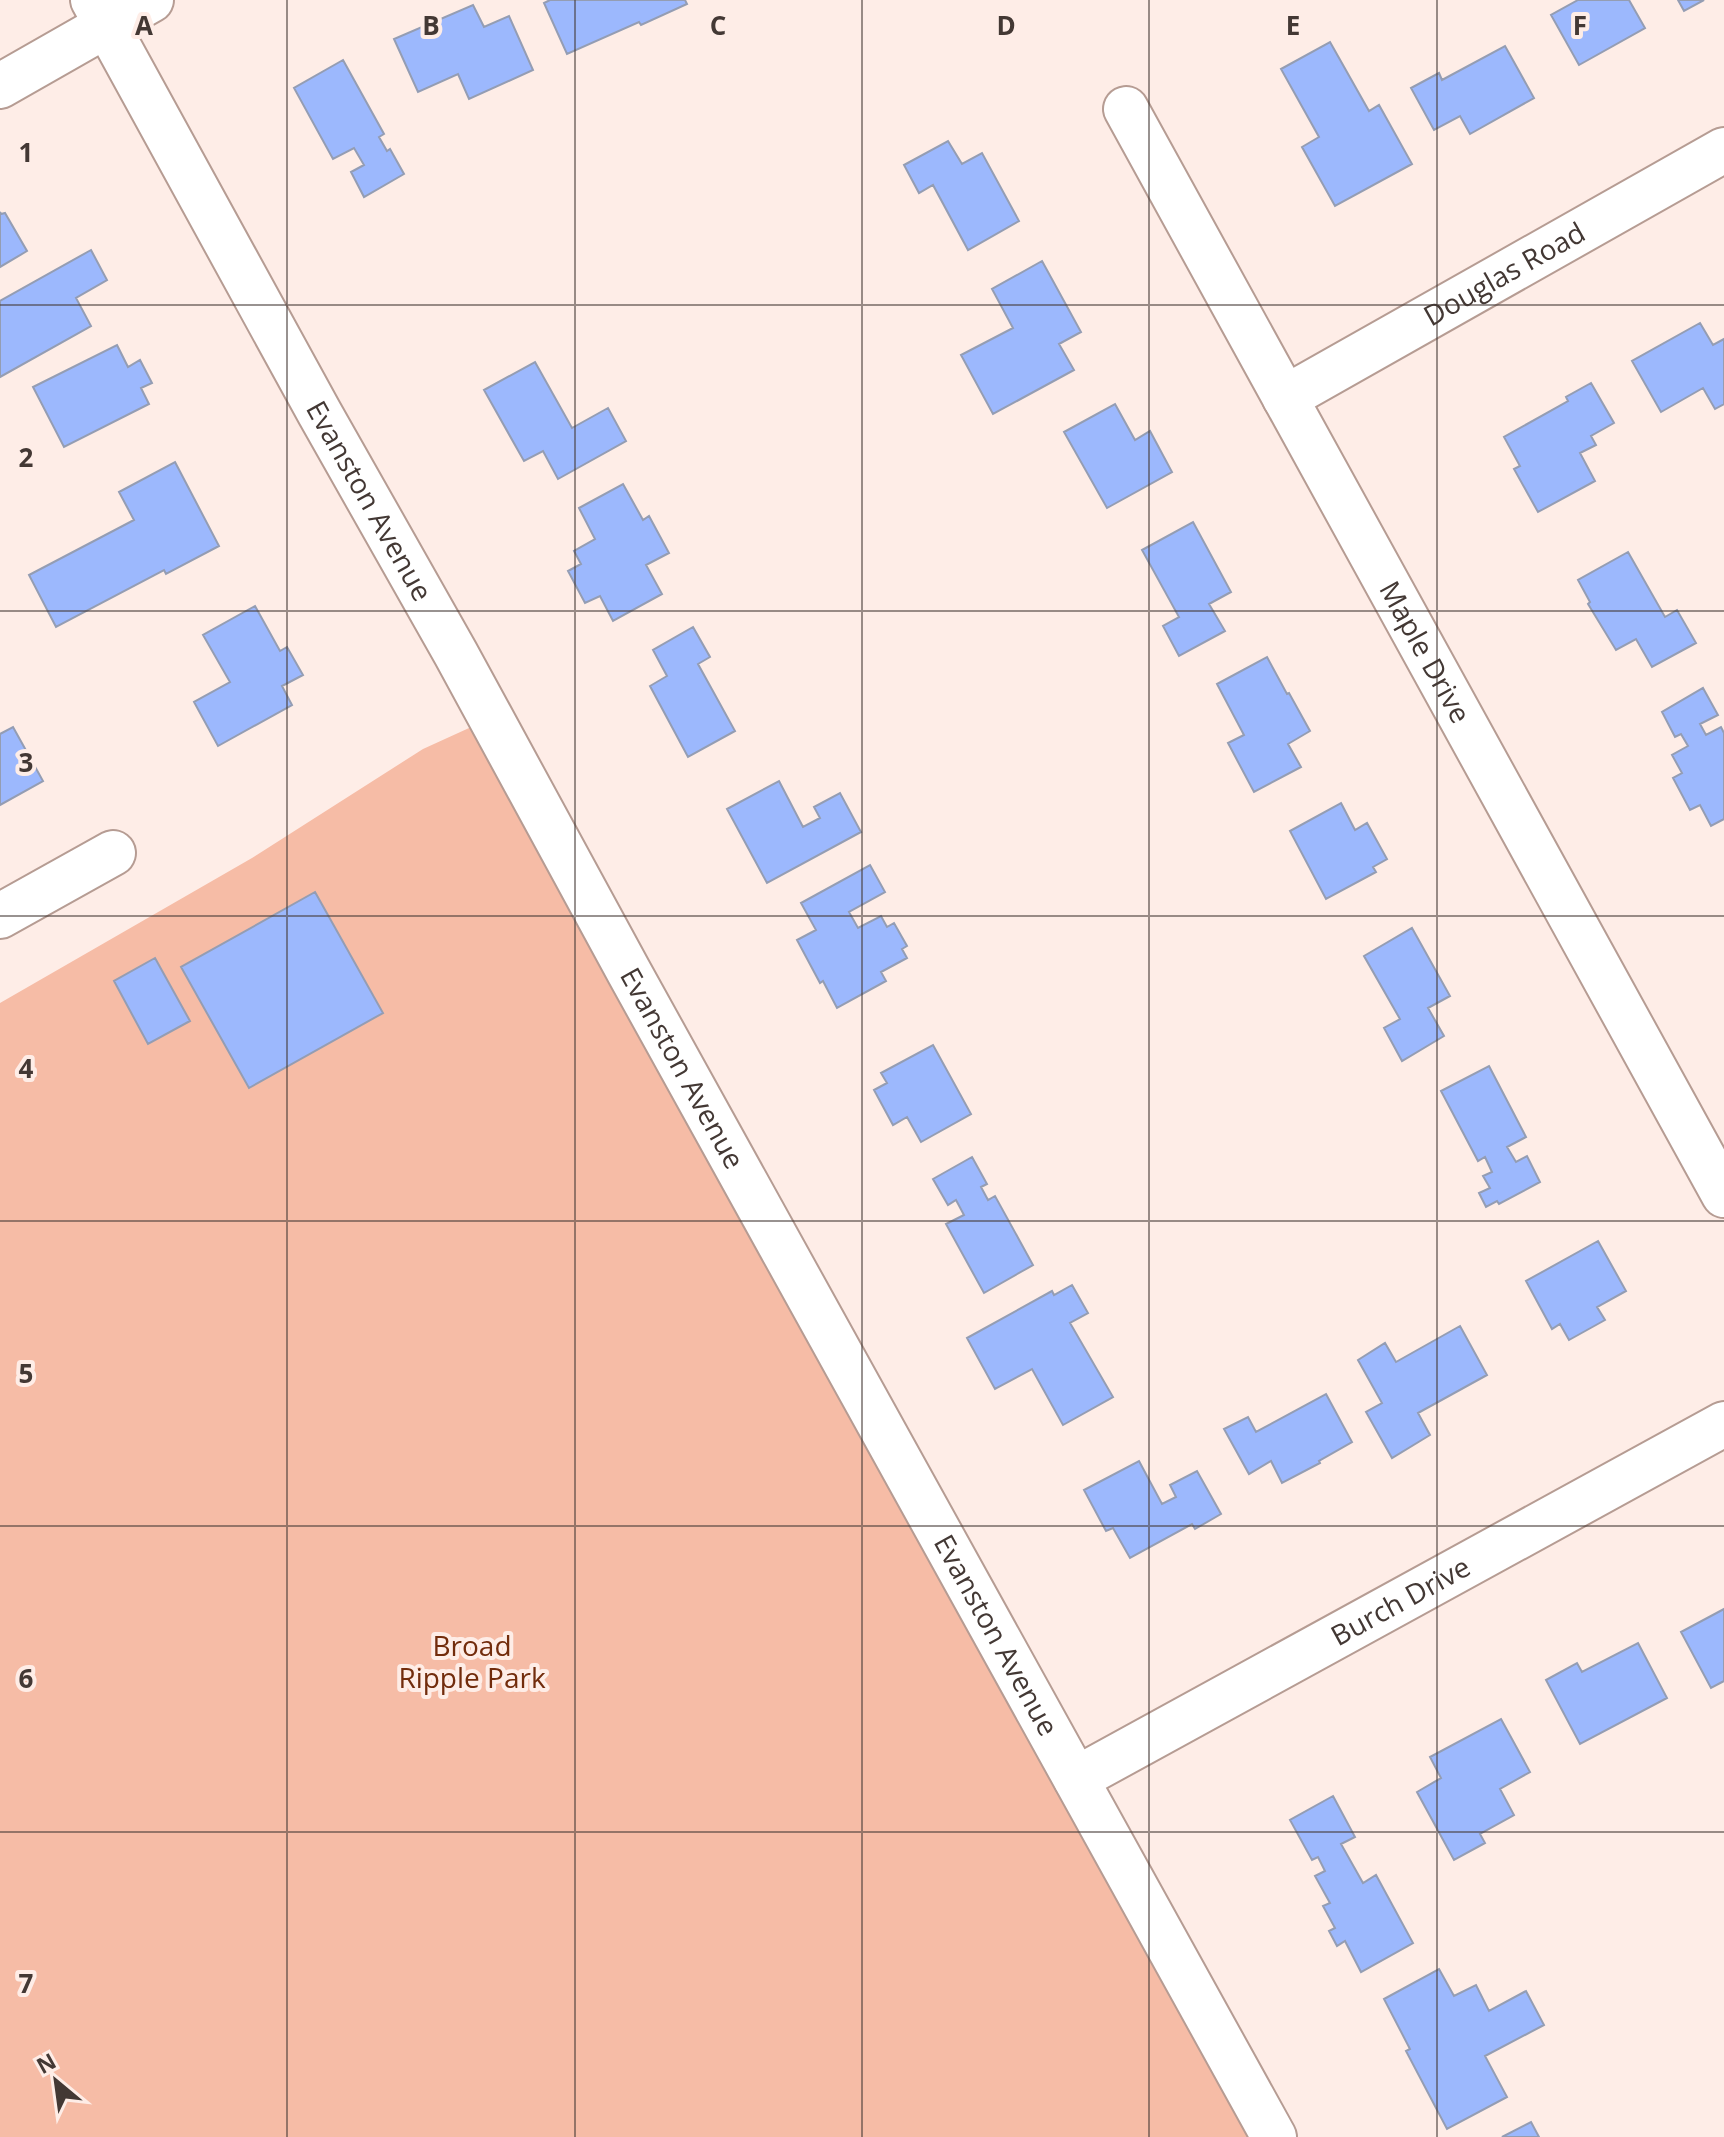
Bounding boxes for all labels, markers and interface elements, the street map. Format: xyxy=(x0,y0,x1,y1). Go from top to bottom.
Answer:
text: A xyxy=(135,7,153,43)
text: B xyxy=(422,7,440,43)
text: C xyxy=(710,7,726,43)
text: D xyxy=(996,7,1016,43)
text: E xyxy=(1286,7,1300,43)
text: F xyxy=(1573,7,1587,43)
text: 1 xyxy=(19,134,33,170)
street label: Douglas Road xyxy=(1416,212,1591,334)
street label: Evanston Avenue xyxy=(298,393,442,607)
text: 2 xyxy=(19,439,34,475)
street label: Maple Drive xyxy=(1372,574,1480,729)
text: 3 xyxy=(19,744,33,780)
street label: Evanston Avenue xyxy=(612,960,754,1175)
text: 4 xyxy=(19,1050,34,1086)
text: 5 xyxy=(19,1355,33,1391)
street label: Evanston Avenue xyxy=(926,1527,1068,1742)
street label: Burch Drive xyxy=(1324,1547,1476,1654)
park label: Broad Ripple Park xyxy=(398,1626,546,1696)
text: 6 xyxy=(19,1660,34,1696)
text: 7 xyxy=(19,1965,34,2001)
north arrow xyxy=(16,2041,96,2121)
text: N xyxy=(31,2045,61,2080)

